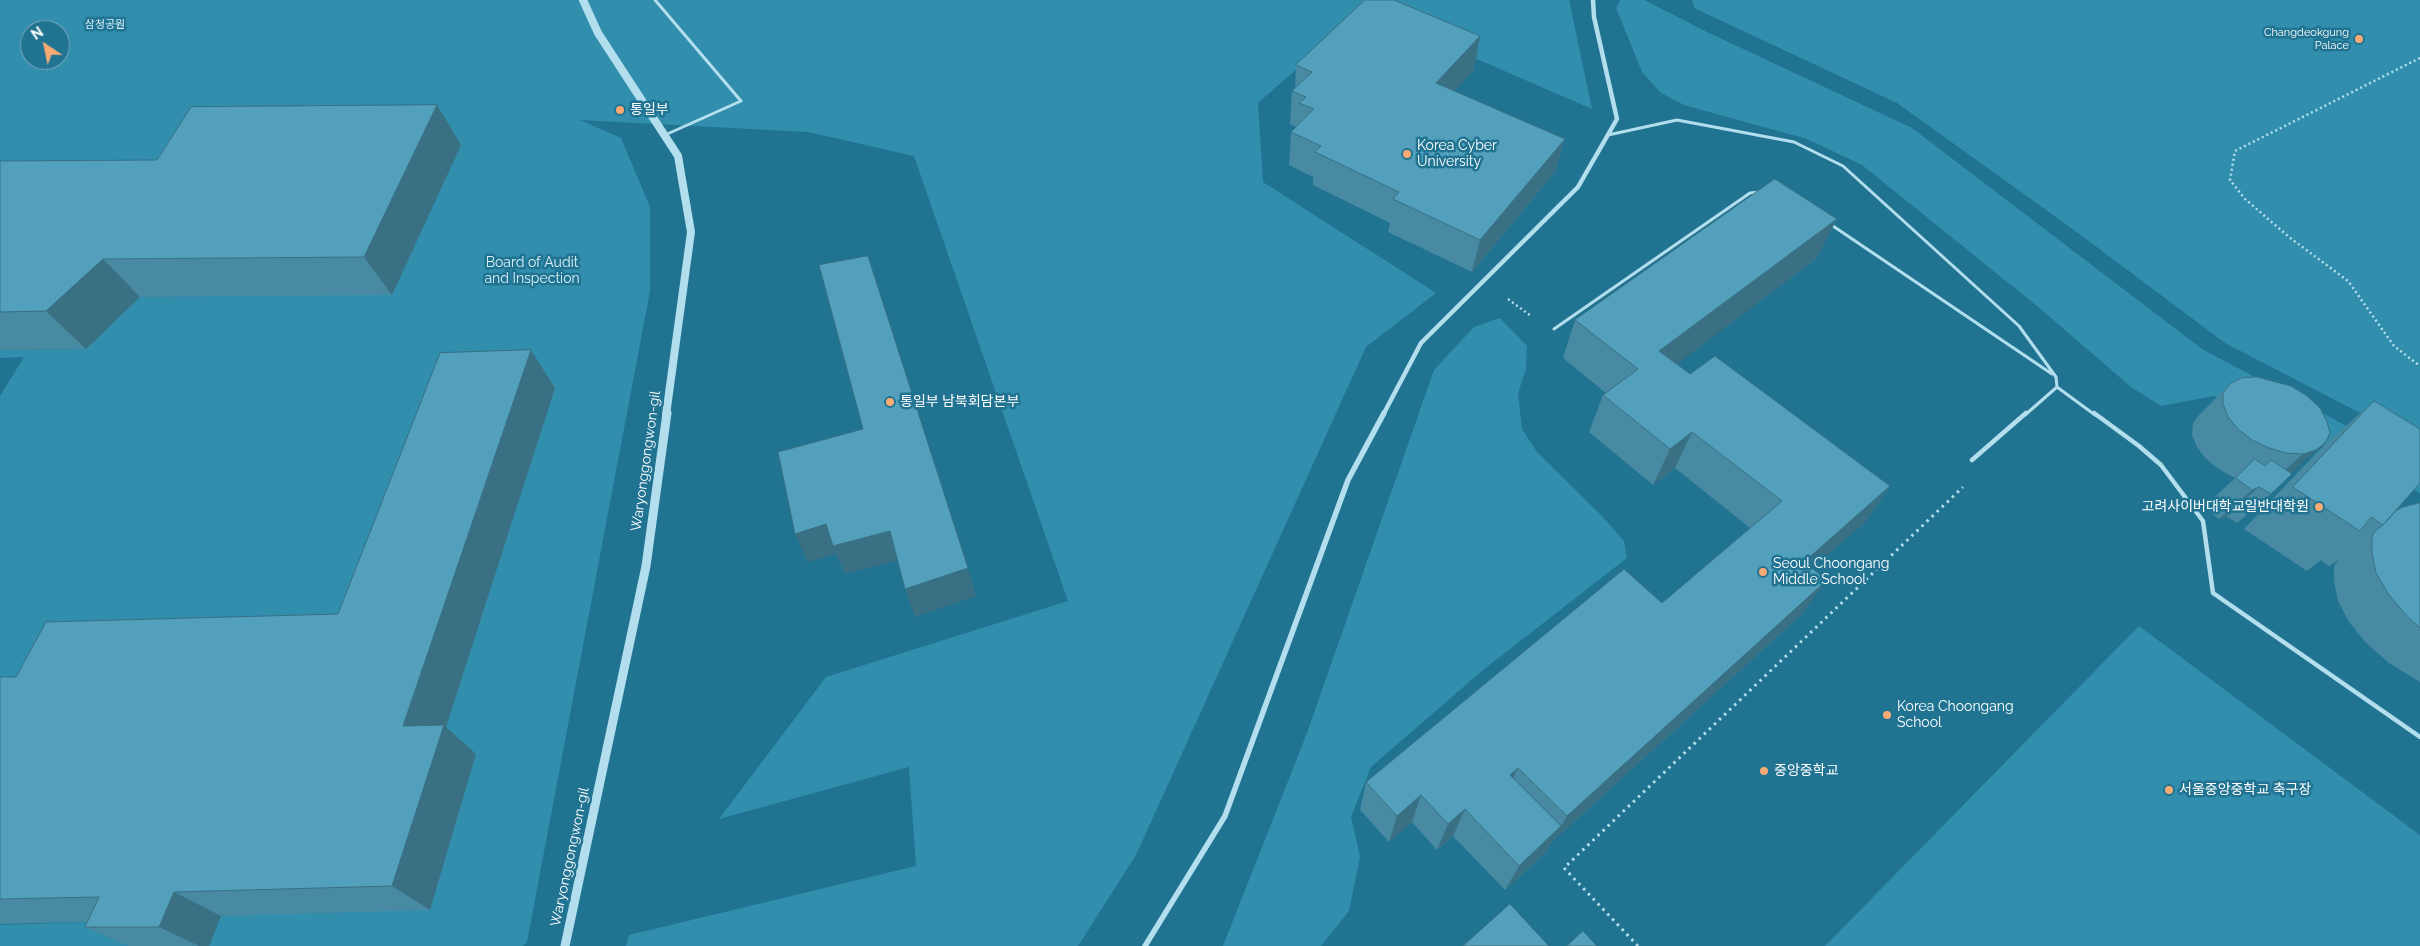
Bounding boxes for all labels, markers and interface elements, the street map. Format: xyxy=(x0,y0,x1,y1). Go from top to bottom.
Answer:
park label: 삼청공원 xyxy=(85,18,125,32)
north arrow xyxy=(20,20,70,70)
text: N xyxy=(28,24,46,43)
place label: Changdeokgung Palace xyxy=(2264,26,2349,52)
marker: Changdeokgung Palace xyxy=(2353,33,2365,45)
place label: 통일부 xyxy=(630,102,669,118)
marker: 통일부 xyxy=(614,104,626,116)
place label: Korea Cyber University xyxy=(1417,138,1497,170)
marker: Korea Cyber University xyxy=(1401,148,1413,160)
park label: Board of Audit and Inspection xyxy=(484,255,580,288)
street label: Waryonggongwon-gil xyxy=(628,390,664,532)
place label: 통일부 남북회담본부 xyxy=(900,394,1019,410)
marker: 통일부 남북회담본부 xyxy=(884,396,896,408)
place label: 고려사이버대학교일반대학원 xyxy=(2142,499,2309,515)
marker: 고려사이버대학교일반대학원 xyxy=(2313,501,2325,513)
place label: Seoul Choongang Middle School xyxy=(1773,556,1889,588)
marker: Seoul Choongang Middle School xyxy=(1757,566,1769,578)
place label: Korea Choongang School xyxy=(1897,699,2014,732)
marker: Korea Choongang School xyxy=(1881,709,1893,721)
place label: 중앙중학교 xyxy=(1774,763,1838,779)
marker: 중앙중학교 xyxy=(1758,765,1770,777)
place label: 서울중앙중학교 축구장 xyxy=(2179,782,2311,798)
marker: 서울중앙중학교 축구장 xyxy=(2163,784,2175,796)
street label: Waryonggongwon-gil xyxy=(547,786,593,928)

